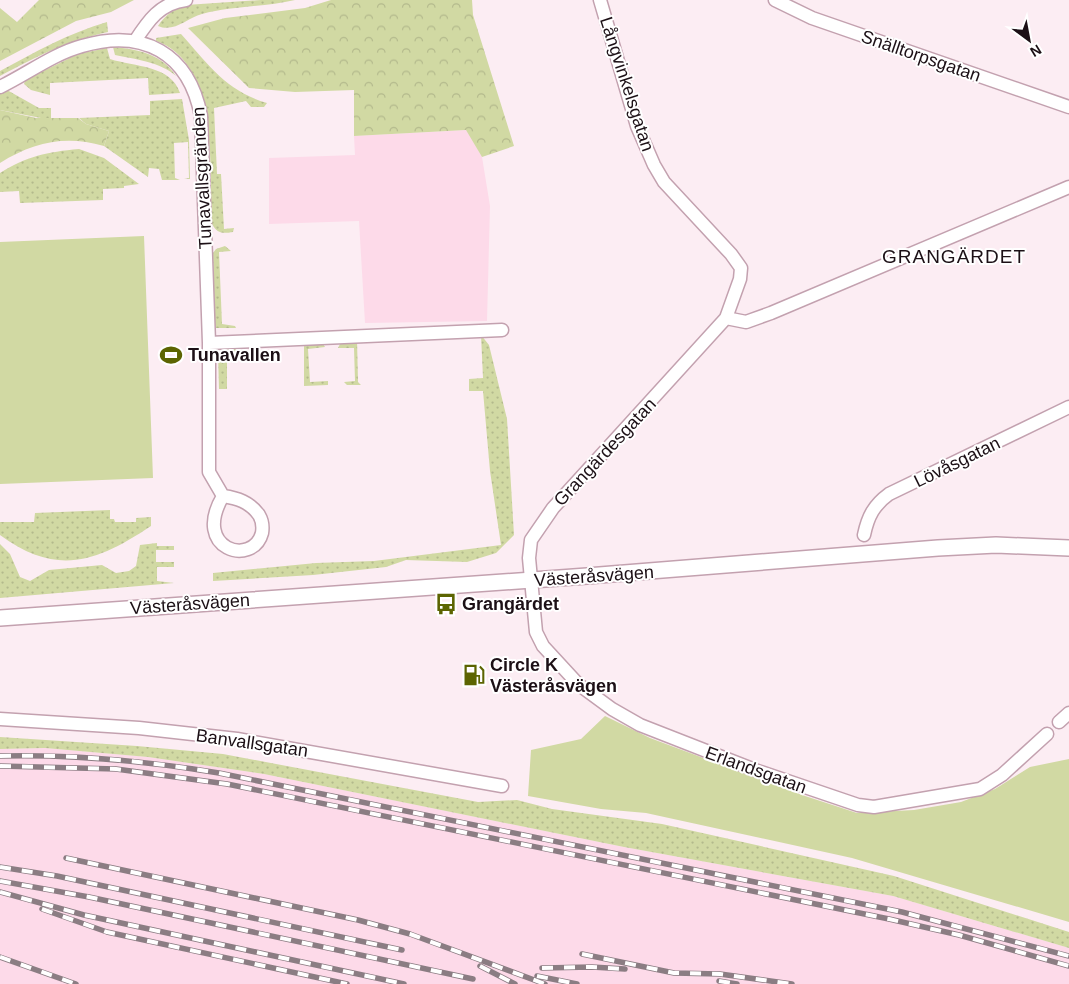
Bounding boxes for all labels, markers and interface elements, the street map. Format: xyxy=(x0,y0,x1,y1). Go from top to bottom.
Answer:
street label: Långvinkelsgatan xyxy=(596,14,658,154)
north arrow xyxy=(1004,15,1054,65)
street label: Snälltorpsgatan xyxy=(859,26,983,86)
text: N xyxy=(1027,42,1044,60)
street label: Tunavallsgränden xyxy=(188,106,216,250)
district label: GRANGÄRDET xyxy=(882,246,1026,267)
sports icon: Tunavallen xyxy=(158,342,184,368)
place label: Tunavallen xyxy=(188,345,281,365)
street label: Grangärdesgatan xyxy=(550,394,660,510)
street label: Lövåsgatan xyxy=(911,433,1003,491)
street label: Västeråsvägen xyxy=(533,562,655,590)
street label: Västeråsvägen xyxy=(129,590,251,618)
bus stop icon: Grangärdet xyxy=(433,591,459,617)
place label: Grangärdet xyxy=(462,594,559,614)
place label: Circle K Västeråsvägen xyxy=(490,655,617,696)
fuel station icon: Circle K Västeråsvägen xyxy=(461,662,487,688)
street label: Banvallsgatan xyxy=(195,725,309,761)
street label: Erlandsgatan xyxy=(703,742,809,798)

